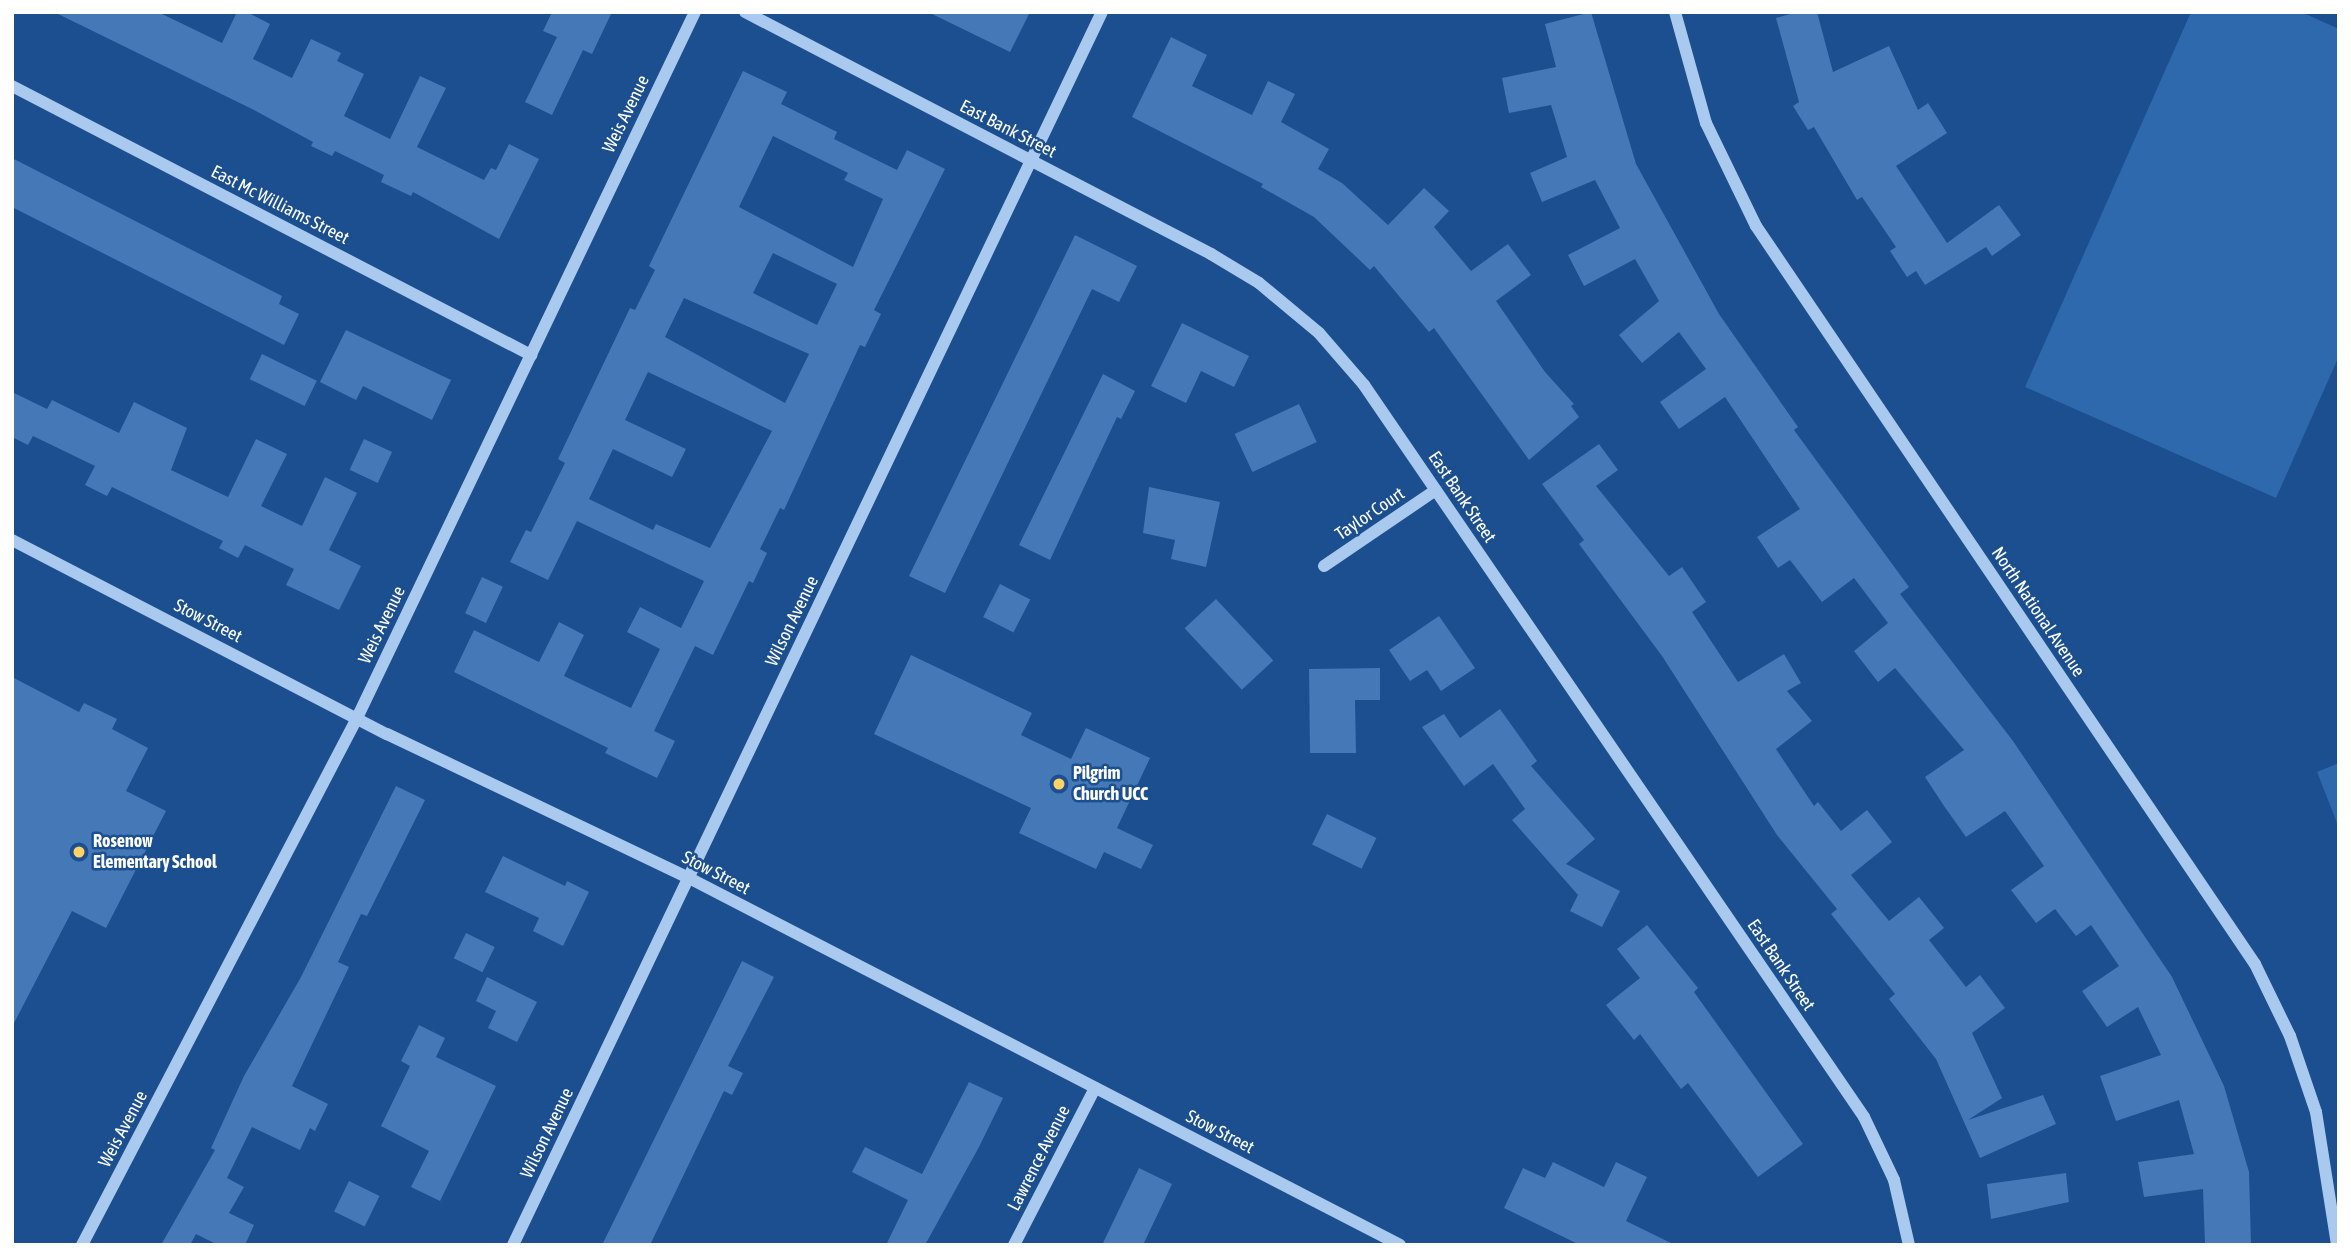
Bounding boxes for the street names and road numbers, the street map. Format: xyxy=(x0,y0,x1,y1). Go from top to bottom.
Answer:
street label: Weis Avenue xyxy=(598,72,654,156)
street label: East Bank Street xyxy=(956,95,1060,163)
street label: East Mc Williams Street xyxy=(207,161,353,249)
street label: East Bank Street xyxy=(1424,447,1500,547)
street label: Taylor Court xyxy=(1331,483,1409,545)
street label: North National Avenue xyxy=(1987,543,2089,681)
street label: Wilson Avenue xyxy=(761,572,823,670)
street label: Weis Avenue xyxy=(354,583,410,667)
street label: Stow Street xyxy=(170,595,246,647)
street label: Stow Street xyxy=(678,847,754,899)
street label: East Bank Street xyxy=(1743,915,1819,1015)
street label: Wilson Avenue xyxy=(516,1084,578,1182)
street label: Weis Avenue xyxy=(94,1087,152,1171)
street label: Lawrence Avenue xyxy=(1003,1102,1075,1214)
street label: Stow Street xyxy=(1182,1106,1258,1158)

